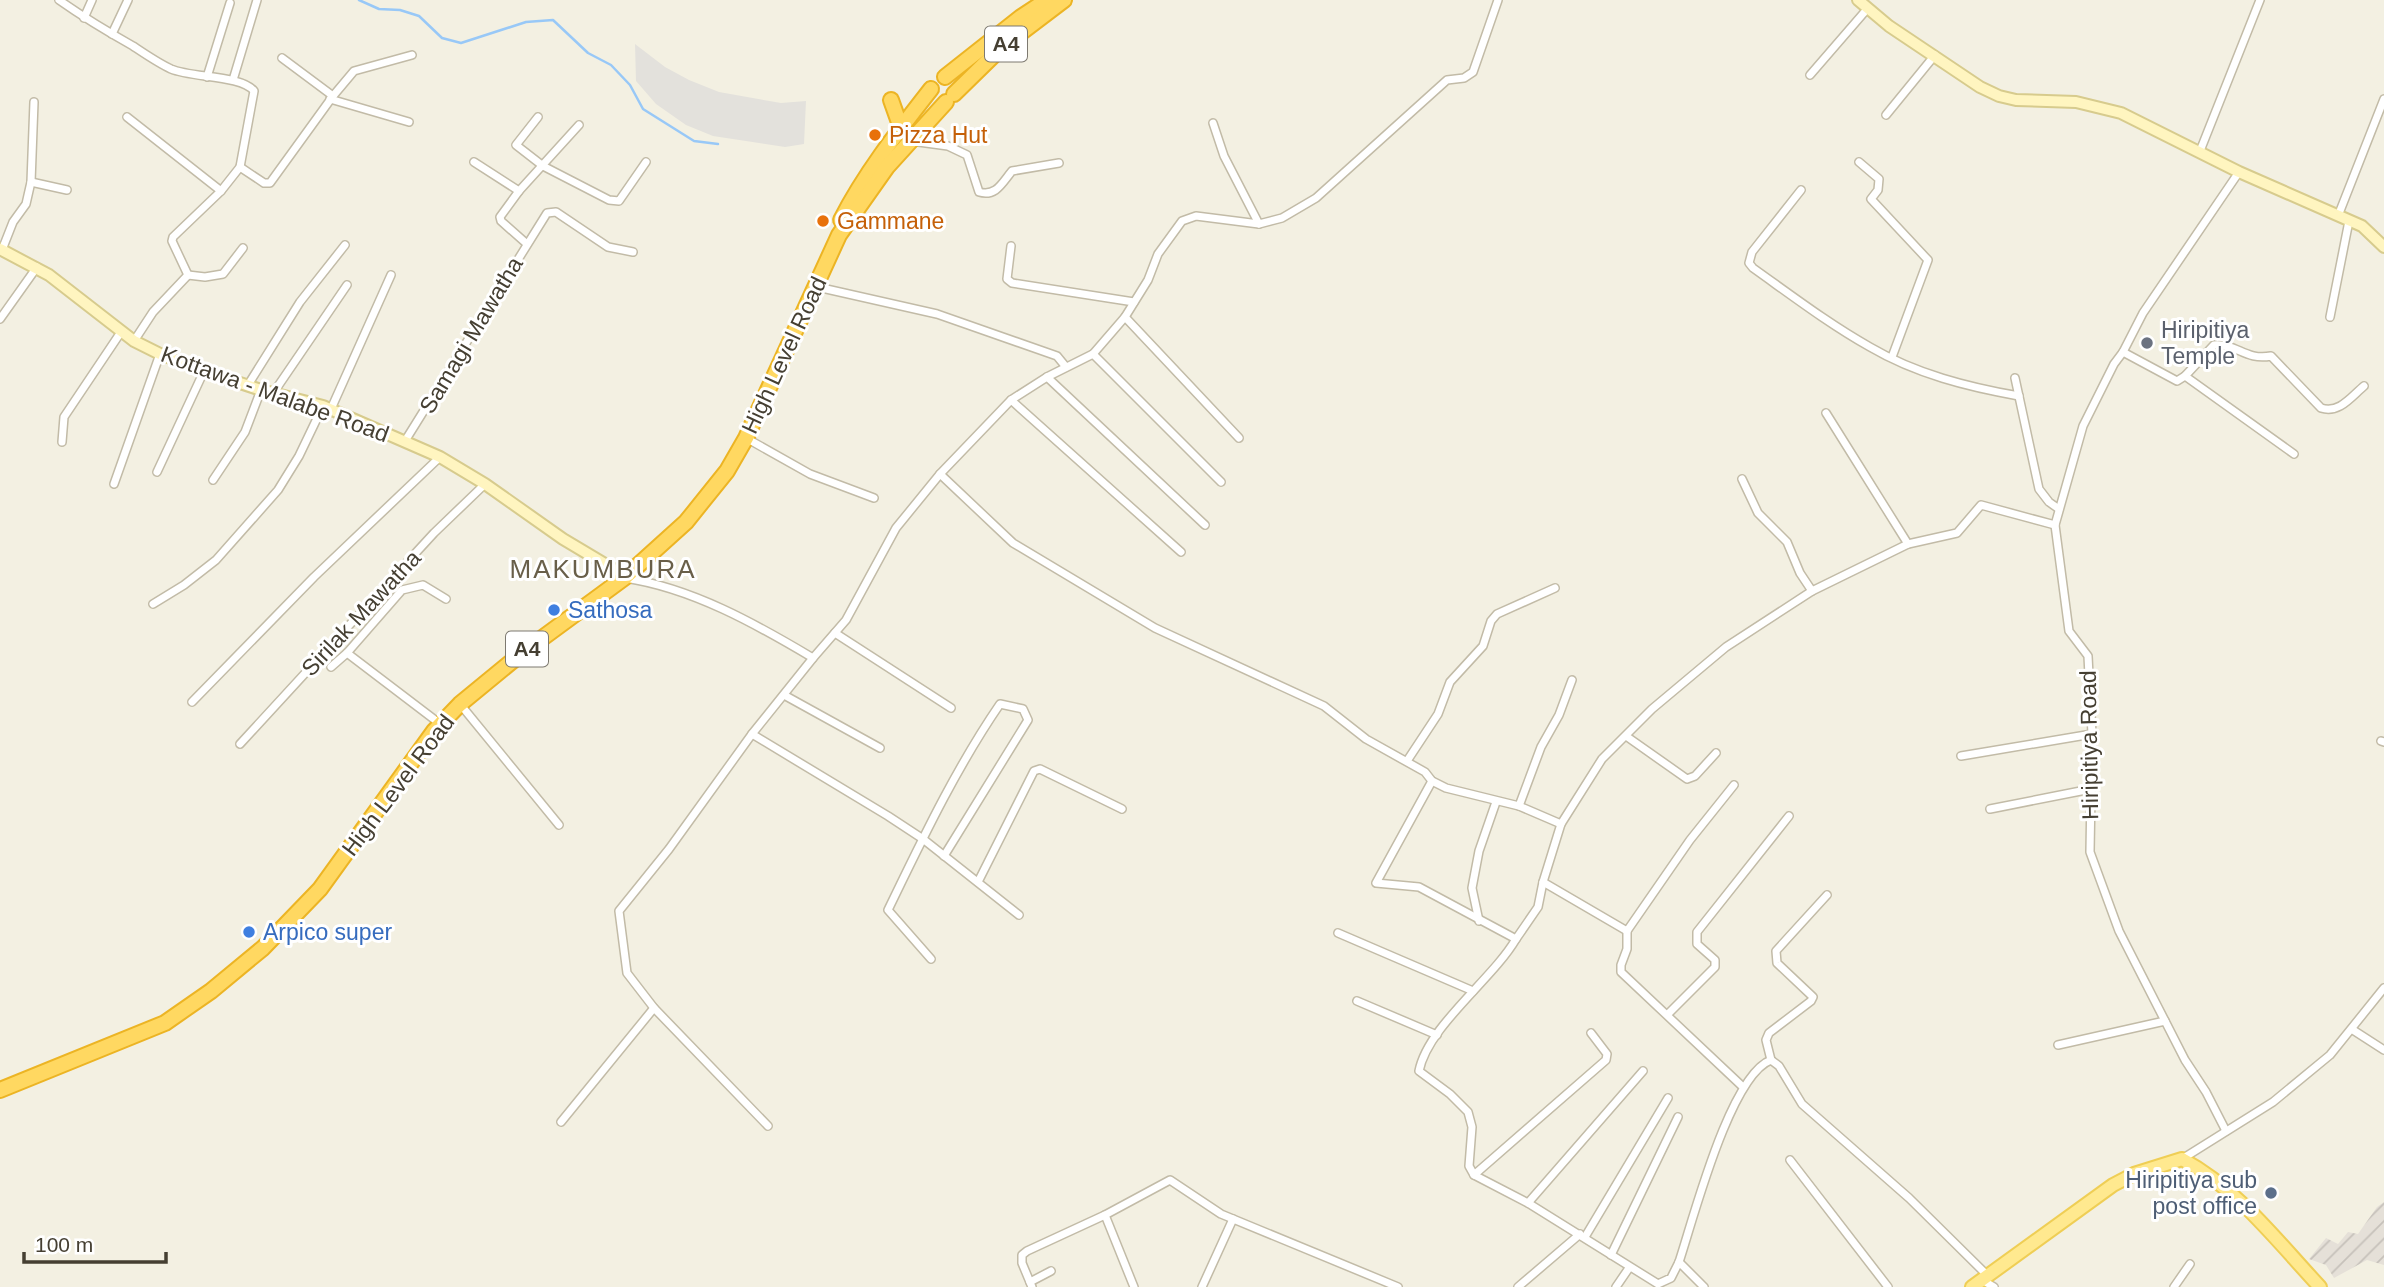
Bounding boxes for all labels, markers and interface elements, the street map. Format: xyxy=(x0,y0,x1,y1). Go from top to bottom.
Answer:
road number: A4 xyxy=(985,26,1027,61)
place label: Pizza Hut xyxy=(889,122,988,148)
marker: Pizza Hut xyxy=(867,127,883,143)
place label: Gammane xyxy=(837,208,944,234)
marker: Gammane xyxy=(815,213,831,229)
street label: Samagi Mawatha xyxy=(414,252,528,418)
street label: High Level Road xyxy=(736,272,832,438)
place label: Hiripitiya Temple xyxy=(2161,317,2249,369)
marker: Hiripitiya Temple xyxy=(2139,335,2155,351)
street label: Kottawa - Malabe Road xyxy=(158,341,392,447)
street label: Sirilak Mawatha xyxy=(296,545,426,681)
district label: MAKUMBURA xyxy=(509,554,697,584)
place label: Sathosa xyxy=(568,597,653,623)
marker: Sathosa xyxy=(546,602,562,618)
road number: A4 xyxy=(506,632,548,666)
street label: Hiripitiya Road xyxy=(2075,670,2103,820)
street label: High Level Road xyxy=(336,709,460,861)
place label: Arpico super xyxy=(263,919,392,945)
marker: Arpico super xyxy=(241,924,257,940)
place label: Hiripitiya sub post office xyxy=(2125,1167,2257,1219)
marker: Hiripitiya sub post office xyxy=(2263,1185,2279,1201)
scale bar xyxy=(24,1220,166,1264)
text: 100 m xyxy=(35,1233,93,1256)

